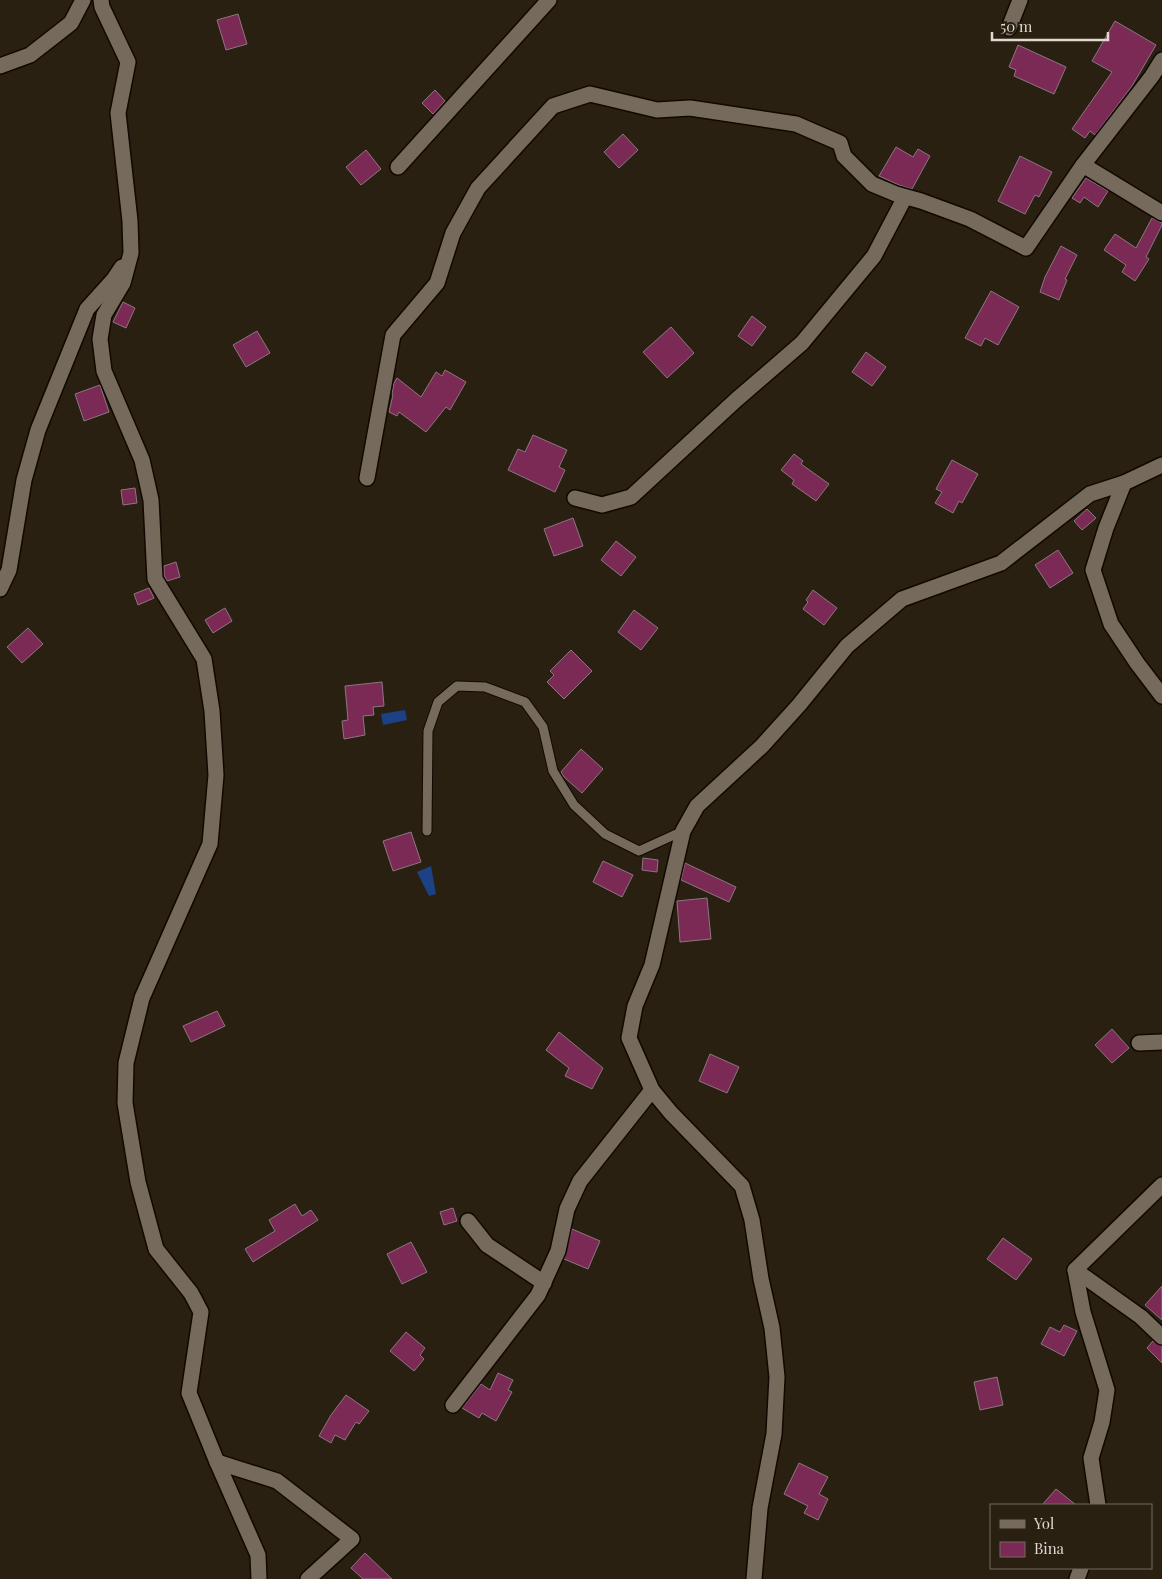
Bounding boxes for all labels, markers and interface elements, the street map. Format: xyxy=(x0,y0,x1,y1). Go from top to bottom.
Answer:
scale bar xyxy=(992,10,1108,42)
text: 50 m xyxy=(1000,16,1033,36)
legend xyxy=(990,1504,1152,1569)
text: Yol xyxy=(1033,1513,1054,1533)
text: Bina xyxy=(1034,1538,1065,1558)

